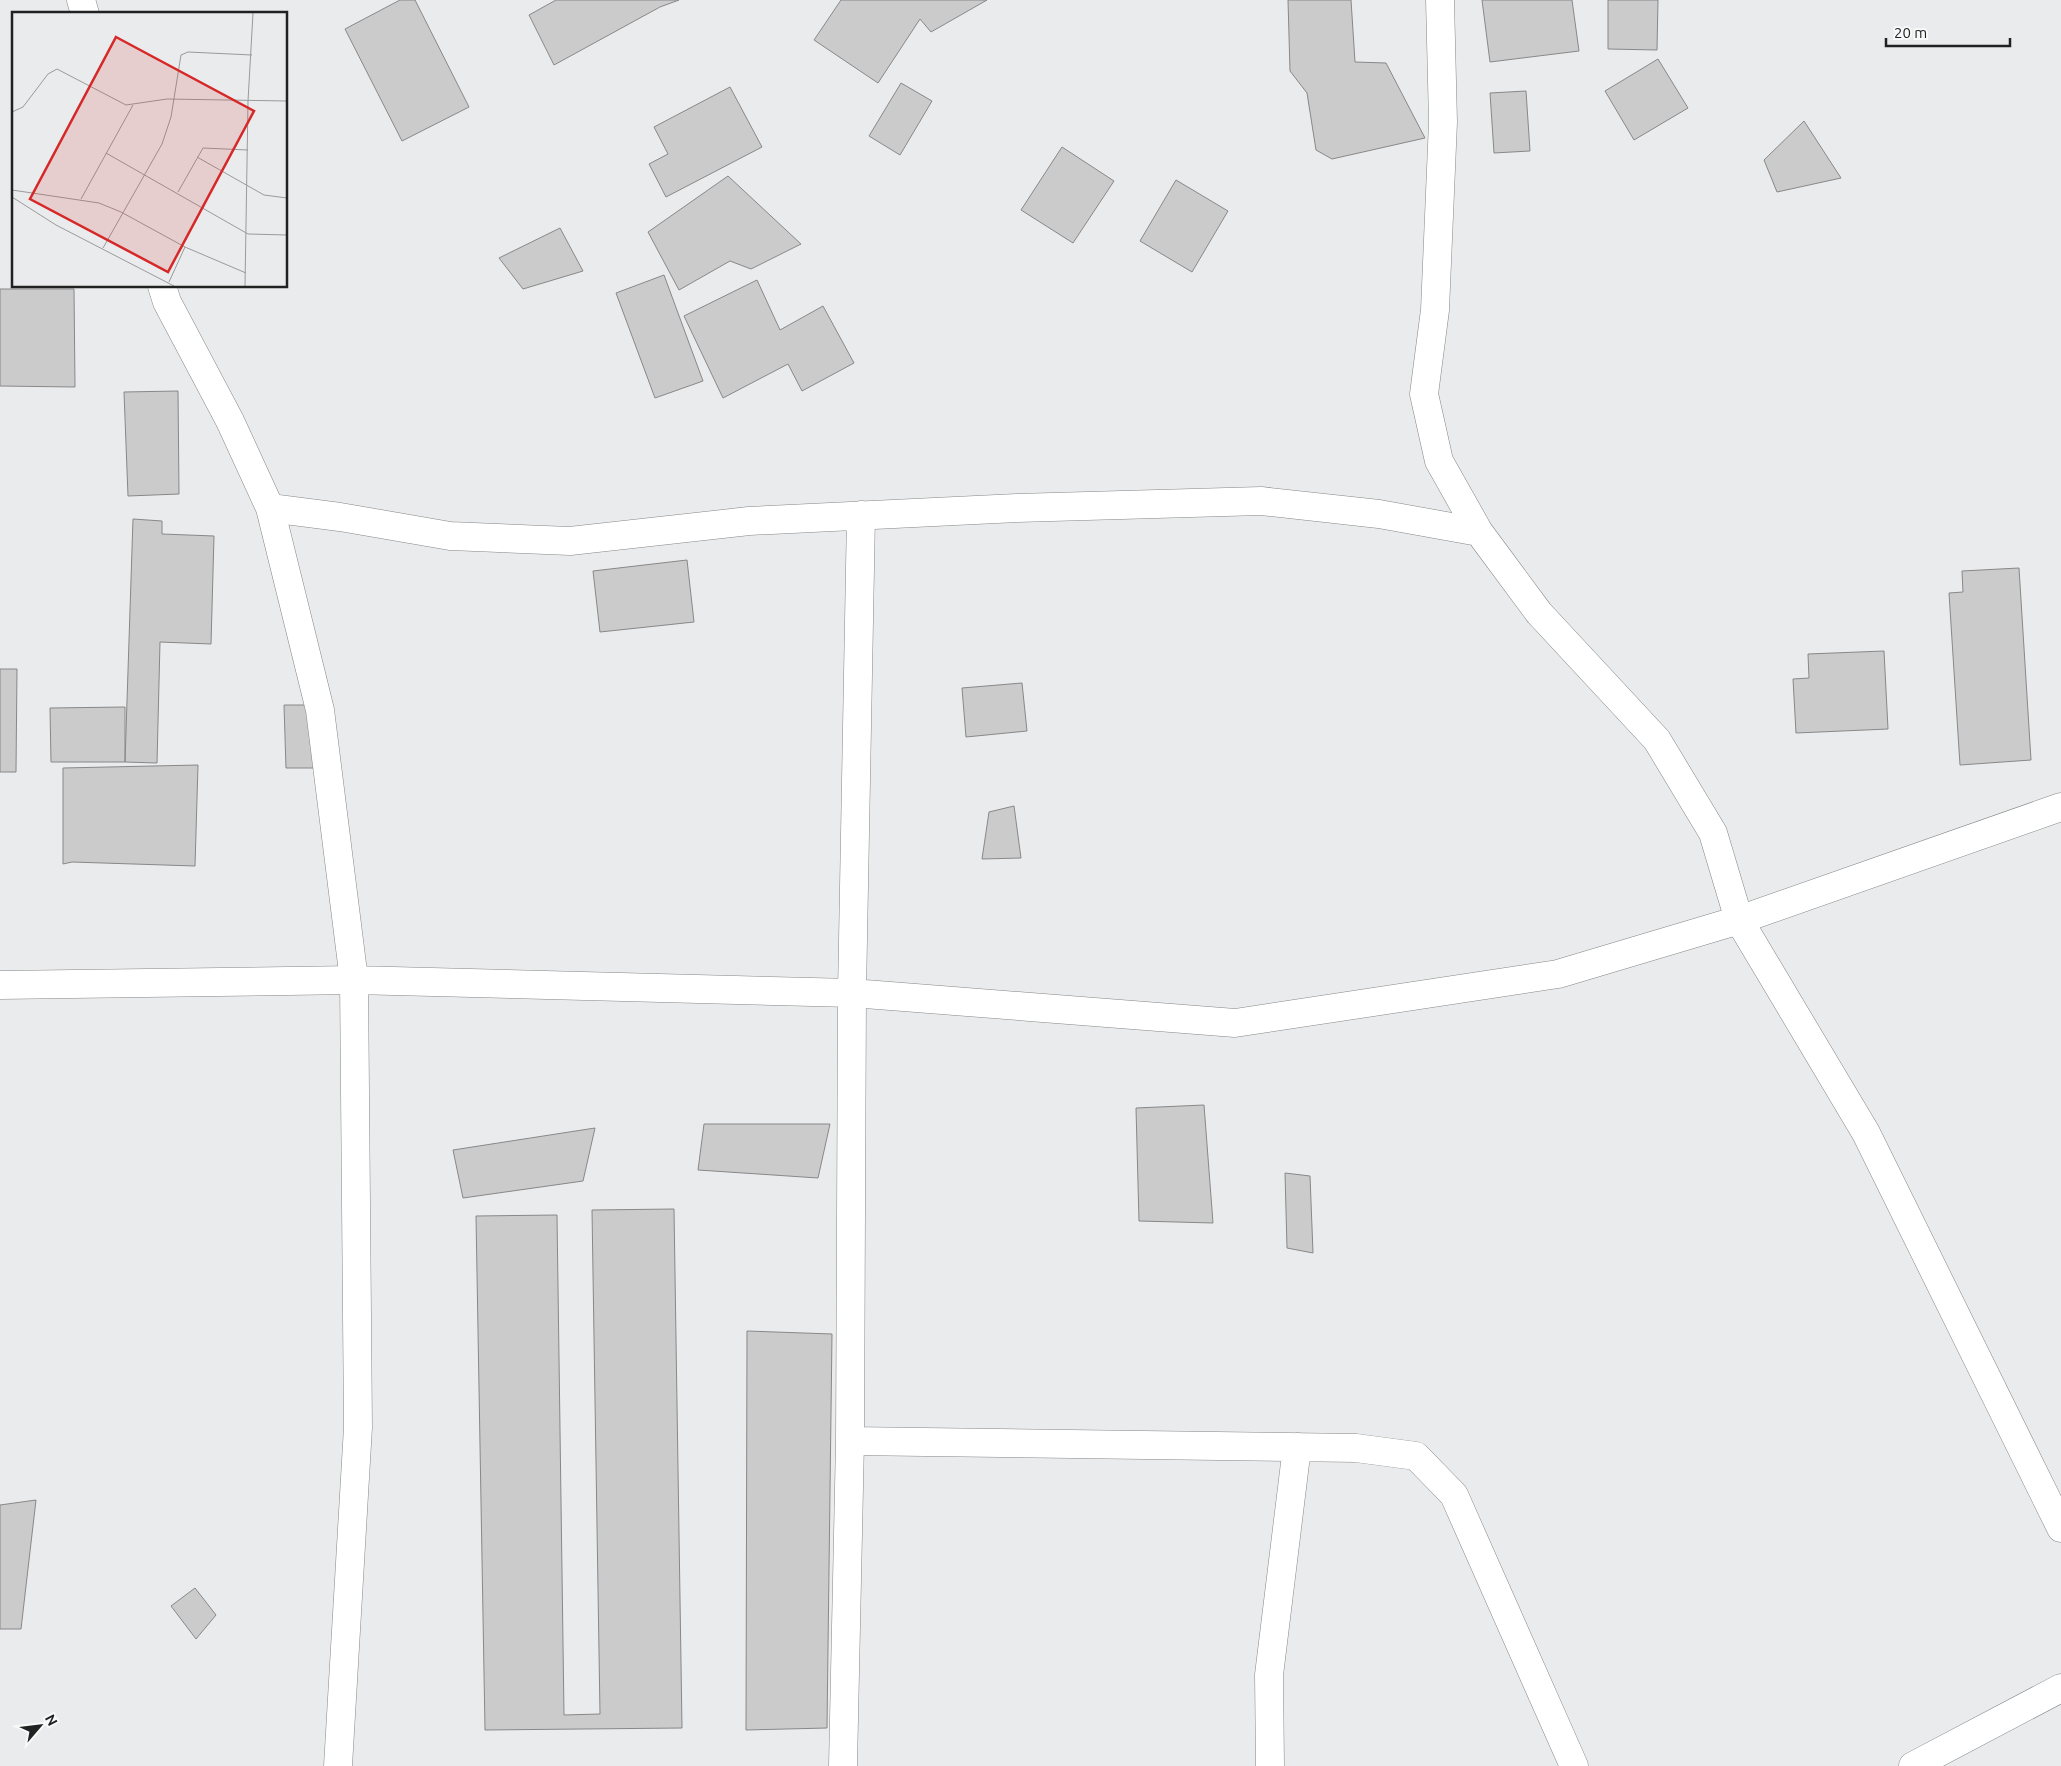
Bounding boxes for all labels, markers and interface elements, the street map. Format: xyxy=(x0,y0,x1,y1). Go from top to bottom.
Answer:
inset map xyxy=(12,12,288,288)
scale bar xyxy=(1886,15,2010,47)
text: 20 m xyxy=(1894,24,1927,41)
north arrow xyxy=(15,1701,65,1751)
text: N xyxy=(42,1712,61,1728)

